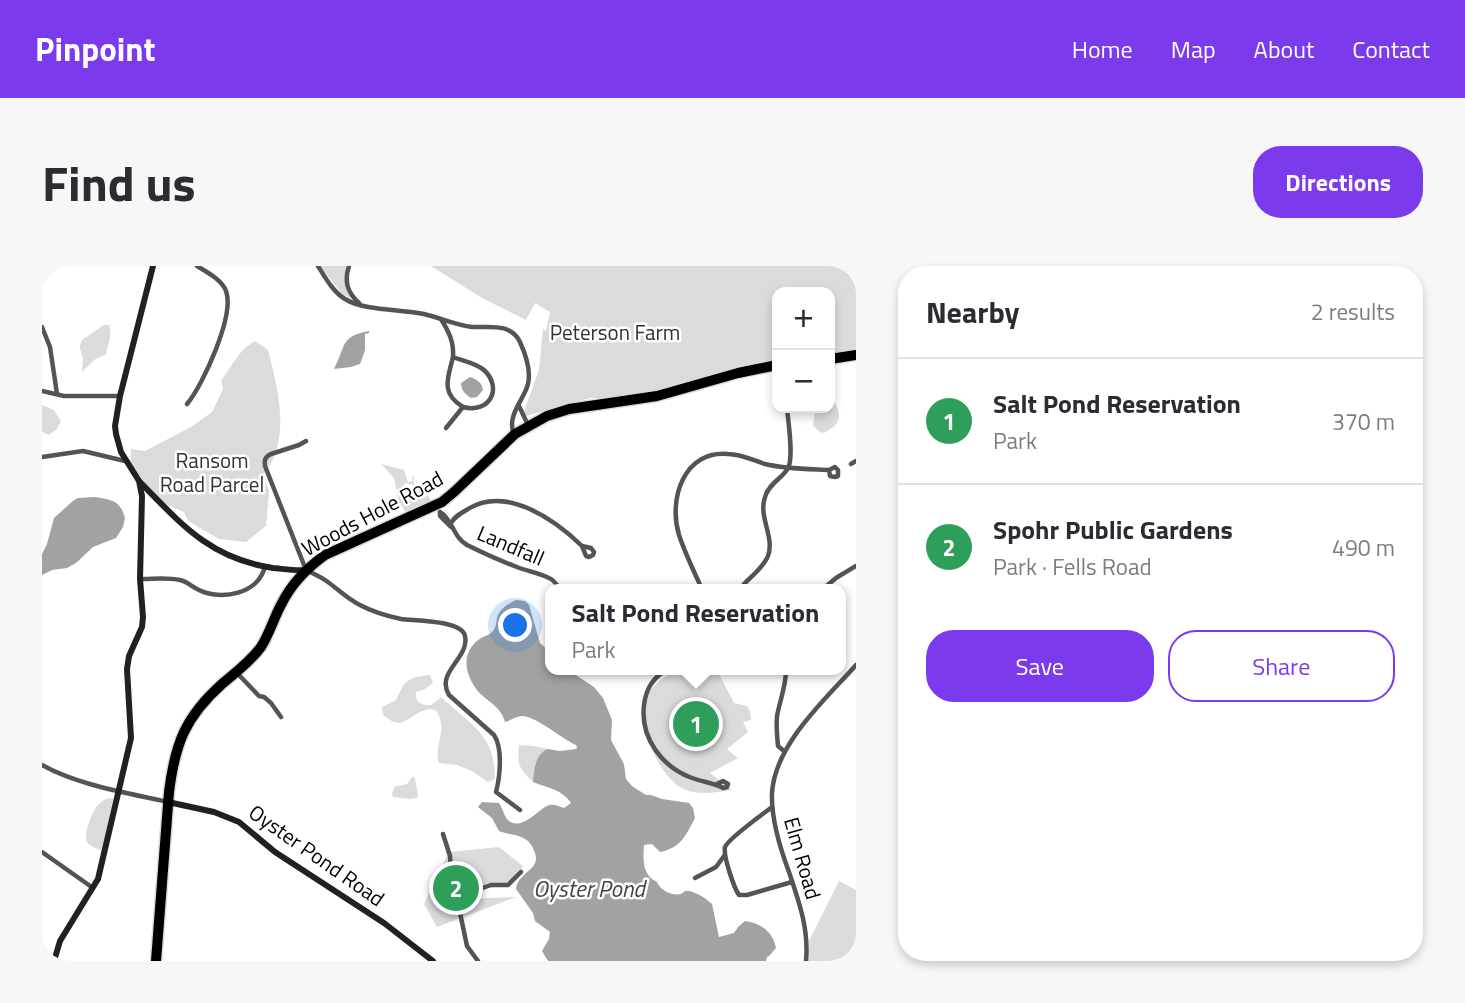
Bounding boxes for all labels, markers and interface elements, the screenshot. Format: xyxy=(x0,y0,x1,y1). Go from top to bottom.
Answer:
text: Pinpoint xyxy=(35,24,155,74)
text: Home xyxy=(1072,31,1133,67)
text: Map xyxy=(1171,31,1216,67)
text: About xyxy=(1254,31,1314,67)
text: Contact xyxy=(1352,31,1430,67)
text: Find us xyxy=(42,145,196,220)
button: Directions xyxy=(1253,146,1423,218)
map controls xyxy=(772,287,835,413)
button: + xyxy=(772,287,835,350)
text: Nearby xyxy=(926,289,1019,335)
text: 2 results xyxy=(1311,294,1395,329)
park label: Peterson Farm xyxy=(550,316,680,348)
button: − xyxy=(772,350,835,413)
text: Salt Pond Reservation xyxy=(993,384,1241,423)
text: 1 xyxy=(943,404,955,439)
text: 370 m xyxy=(1332,404,1395,439)
text: Park xyxy=(993,423,1037,458)
park label: Ransom Road Parcel xyxy=(160,444,264,500)
street label: Woods Hole Road xyxy=(295,462,449,564)
text: Spohr Public Gardens xyxy=(993,510,1233,549)
street label: Landfall xyxy=(472,517,550,573)
text: 2 xyxy=(943,530,955,565)
text: 490 m xyxy=(1332,530,1395,565)
text: Park · Fells Road xyxy=(993,549,1152,584)
popup xyxy=(545,584,846,675)
text: Salt Pond Reservation xyxy=(572,593,820,632)
your location xyxy=(498,608,532,642)
button: Save xyxy=(926,630,1154,702)
button: Share xyxy=(1168,630,1395,702)
text: Park xyxy=(572,632,616,667)
pin: 1 xyxy=(673,698,719,750)
street label: Oyster Pond Road xyxy=(243,796,391,914)
street label: Elm Road xyxy=(776,813,830,903)
pin: 2 xyxy=(433,862,479,914)
water label: Oyster Pond xyxy=(533,871,647,906)

